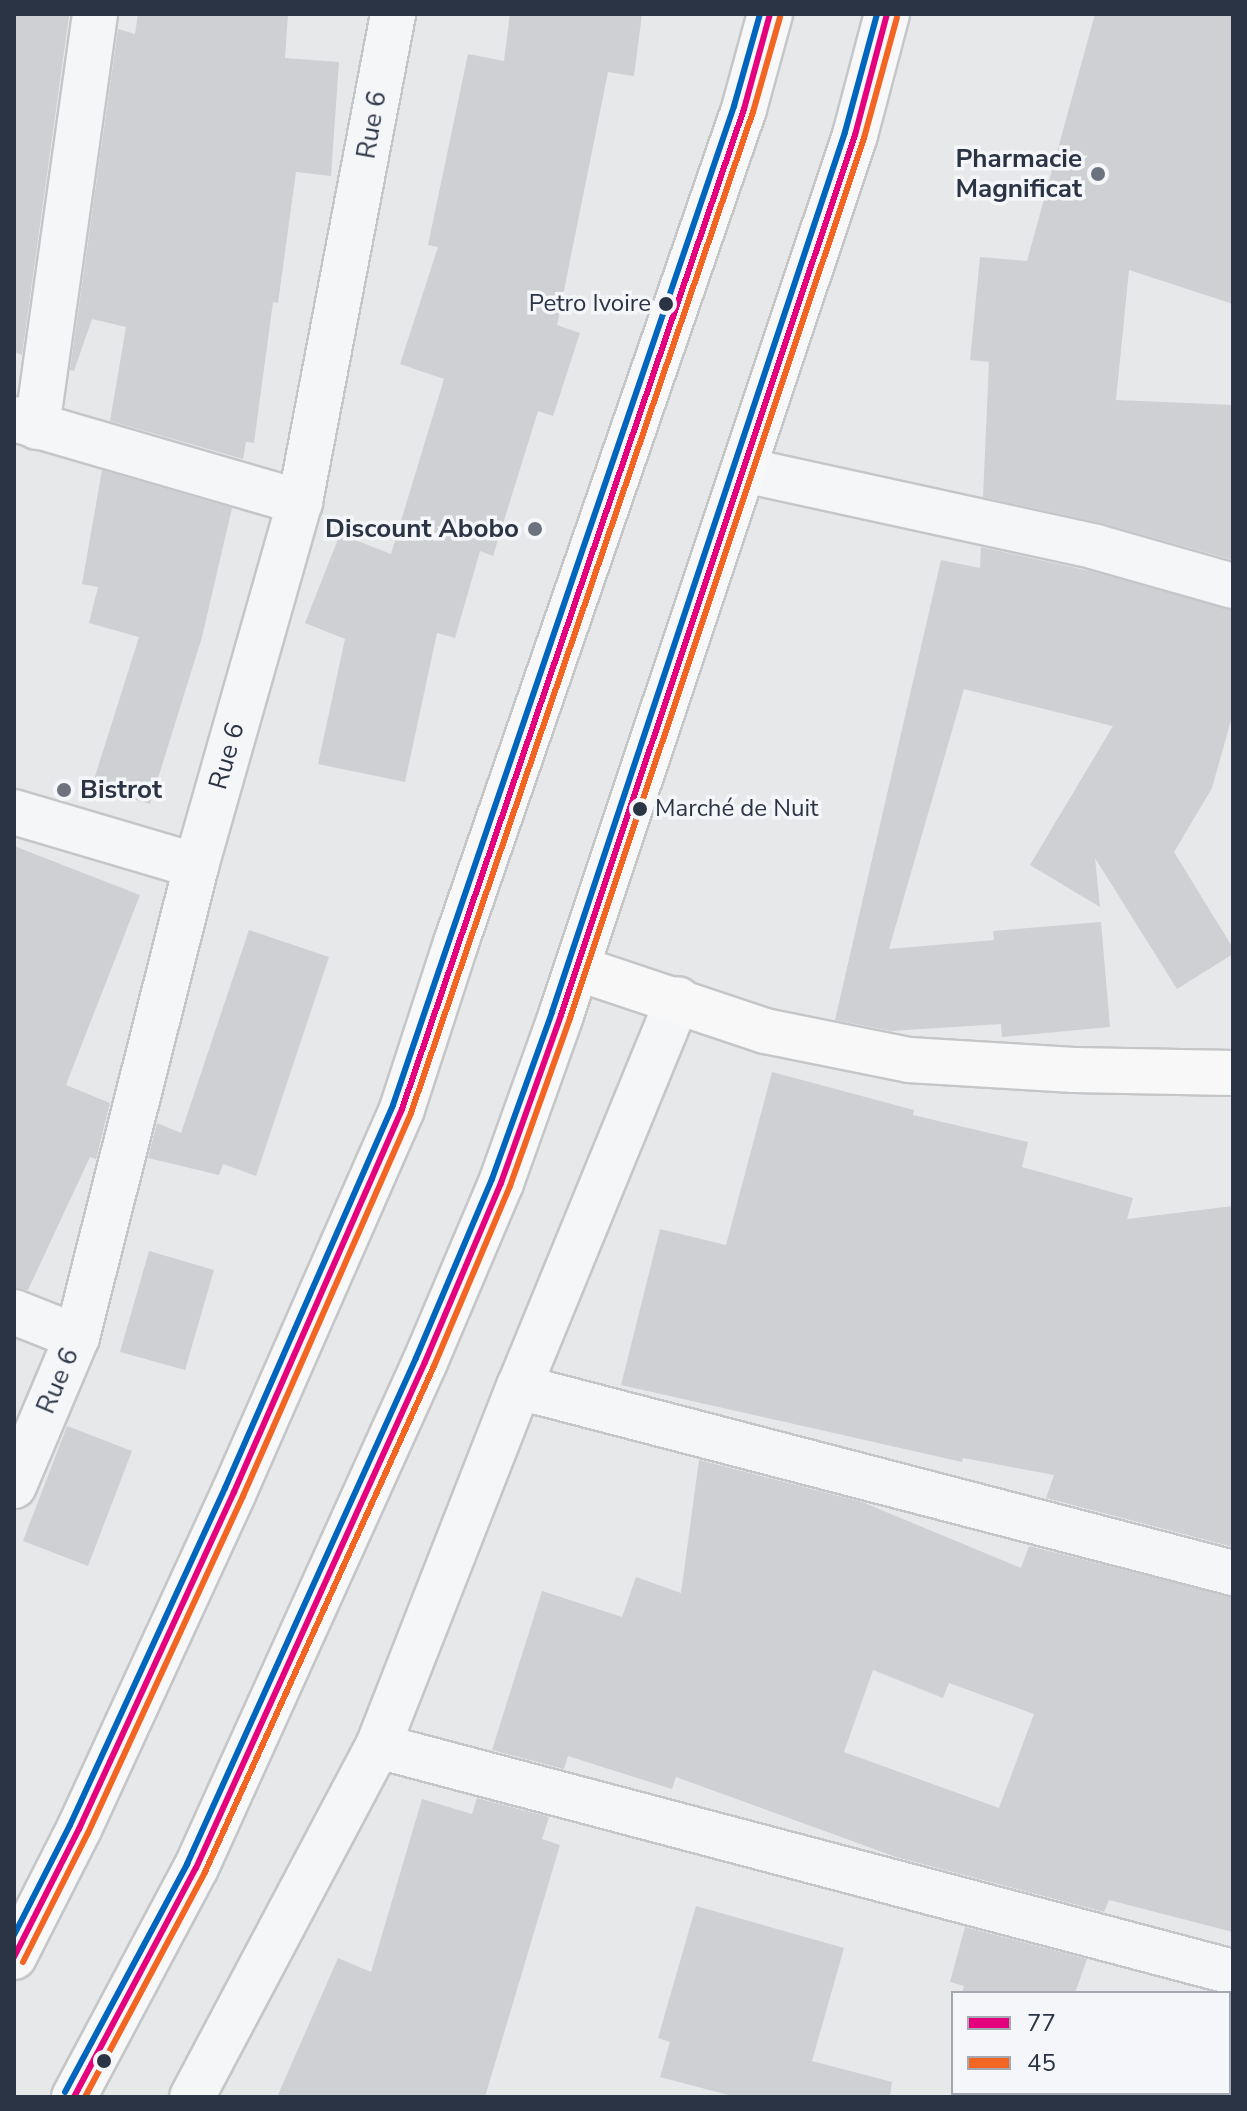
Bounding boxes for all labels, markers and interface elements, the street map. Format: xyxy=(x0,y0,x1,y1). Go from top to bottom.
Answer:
street label: Rue 6 xyxy=(351,89,393,161)
place label: Pharmacie Magnificat xyxy=(955,143,1082,204)
marker: Pharmacie Magnificat xyxy=(1089,165,1107,183)
place label: Petro Ivoire xyxy=(529,290,651,318)
marker: Petro Ivoire xyxy=(658,296,674,312)
place label: Discount Abobo xyxy=(325,513,519,545)
marker: Discount Abobo xyxy=(526,520,544,538)
street label: Rue 6 xyxy=(203,719,251,793)
place label: Bistrot xyxy=(80,774,162,806)
marker: Bistrot xyxy=(55,781,73,799)
place label: Marché de Nuit xyxy=(655,795,818,823)
marker: Marché de Nuit xyxy=(632,801,648,817)
street label: Rue 6 xyxy=(30,1344,86,1418)
legend xyxy=(951,1991,1231,2095)
text: 77 xyxy=(1027,2007,1056,2039)
text: 45 xyxy=(1027,2047,1056,2079)
unlabelled marker xyxy=(96,2053,112,2069)

